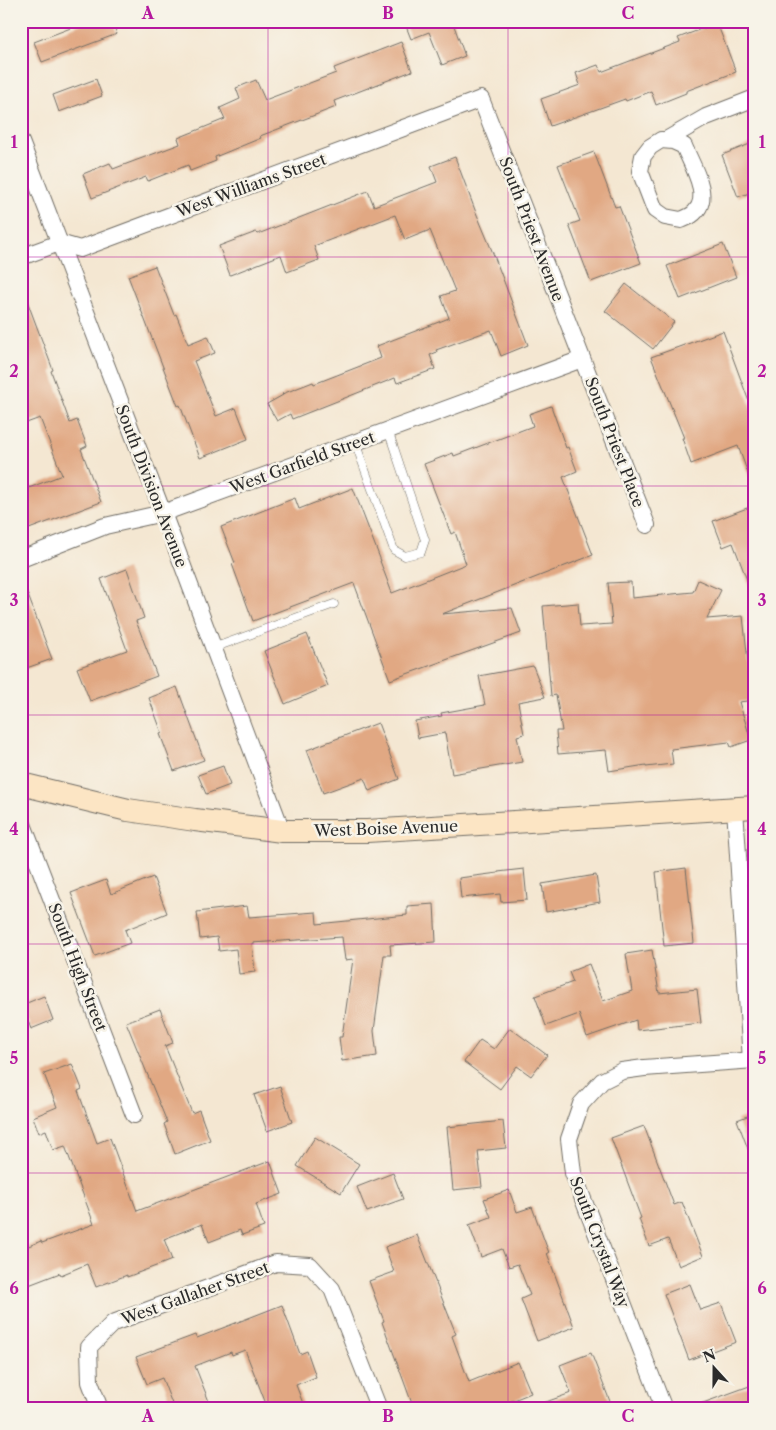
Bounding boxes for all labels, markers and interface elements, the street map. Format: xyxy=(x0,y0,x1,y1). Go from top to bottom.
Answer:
text: A xyxy=(141,3,155,23)
text: B xyxy=(382,3,394,23)
text: C xyxy=(622,3,634,23)
text: 1 xyxy=(10,132,18,152)
text: 1 xyxy=(758,132,766,152)
street label: West Williams Street xyxy=(172,148,329,222)
street label: South Priest Avenue xyxy=(495,154,569,304)
text: 2 xyxy=(9,361,19,381)
text: 2 xyxy=(757,361,767,381)
street label: South Priest Place xyxy=(581,374,649,510)
street label: South Division Avenue xyxy=(112,402,192,570)
street label: West Garfield Street xyxy=(226,426,378,498)
text: 3 xyxy=(9,590,19,610)
text: 3 xyxy=(757,590,767,610)
street label: West Boise Avenue xyxy=(313,815,458,841)
text: 4 xyxy=(9,819,19,839)
text: 4 xyxy=(757,819,767,839)
street label: South High Street xyxy=(44,900,112,1034)
text: 5 xyxy=(10,1048,19,1068)
text: 5 xyxy=(758,1048,767,1068)
street label: South Crystal Way xyxy=(566,1173,635,1312)
street label: West Gallaher Street xyxy=(117,1257,272,1329)
text: 6 xyxy=(9,1278,19,1298)
text: 6 xyxy=(757,1278,767,1298)
north arrow xyxy=(688,1342,738,1392)
text: N xyxy=(700,1345,718,1366)
text: A xyxy=(141,1406,155,1426)
text: B xyxy=(382,1406,394,1426)
text: C xyxy=(622,1406,634,1426)

